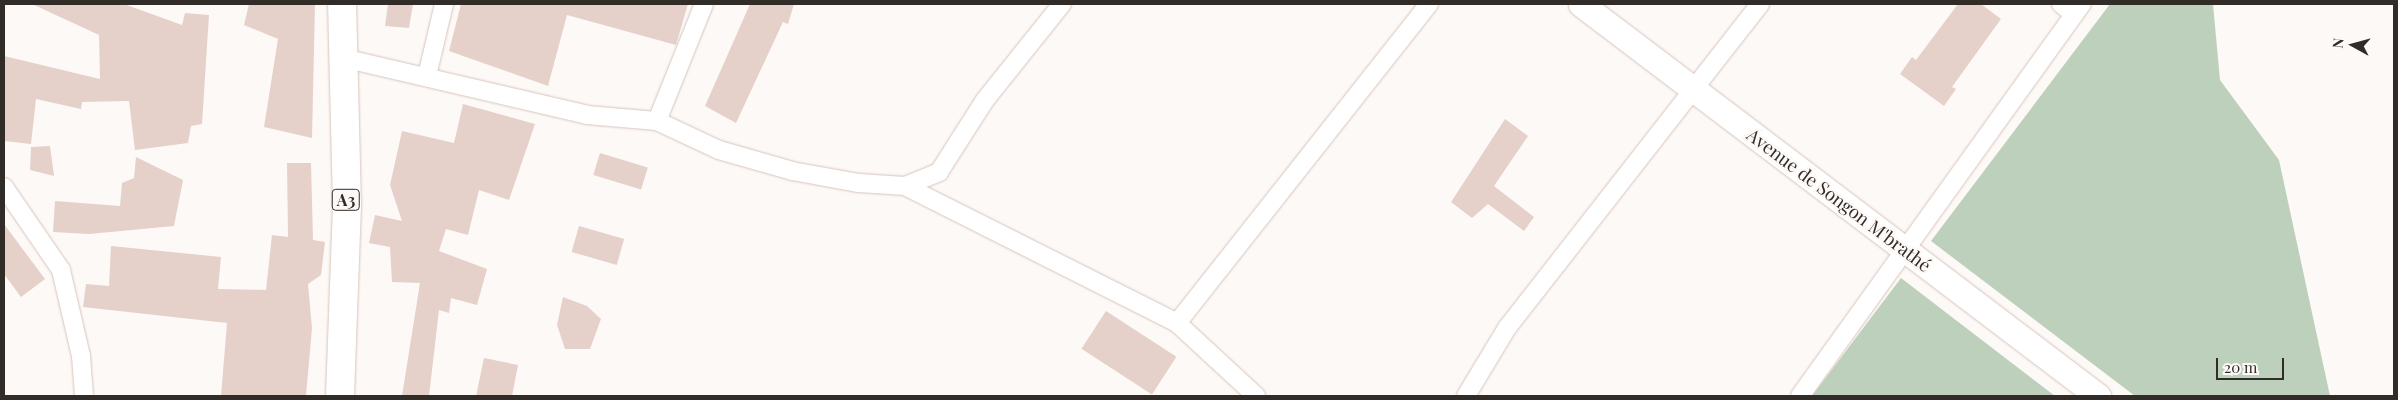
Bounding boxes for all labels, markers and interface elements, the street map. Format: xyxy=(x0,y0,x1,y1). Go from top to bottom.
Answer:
north arrow xyxy=(2328,20,2378,70)
text: N xyxy=(2328,37,2348,49)
street label: Avenue de Songon M'brathé xyxy=(1743,124,1935,276)
road number: A3 xyxy=(331,186,361,214)
scale bar xyxy=(2218,348,2286,380)
text: 20 m xyxy=(2224,357,2257,377)

